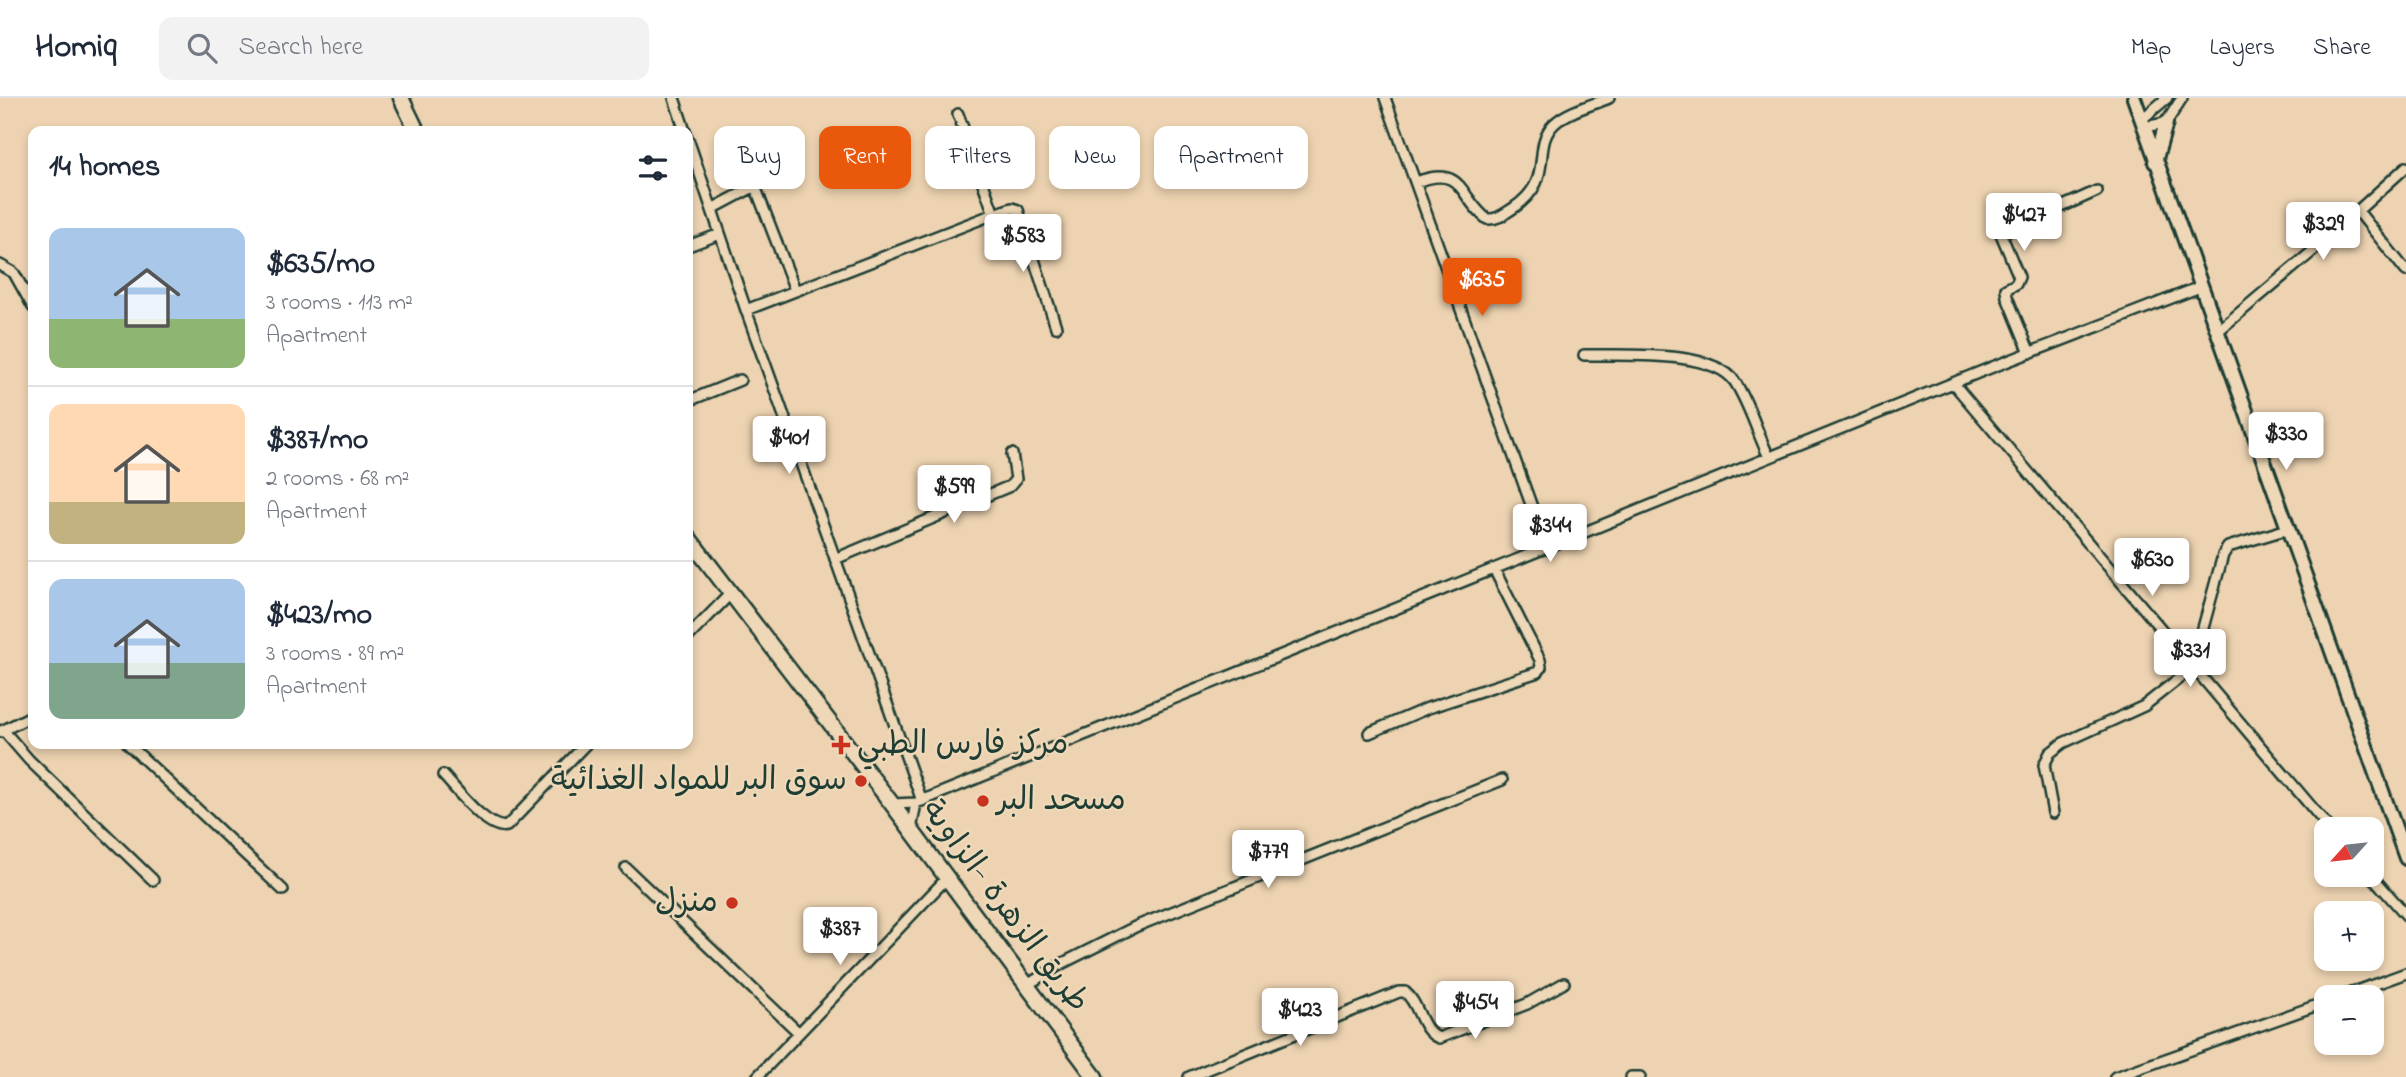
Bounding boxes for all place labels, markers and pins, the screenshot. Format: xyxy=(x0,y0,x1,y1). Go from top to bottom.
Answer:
pin: $427 xyxy=(1983,194,2065,253)
pin: $329 xyxy=(2282,202,2364,262)
pin: $583 xyxy=(982,214,1064,274)
pin: $635 xyxy=(1441,258,1523,318)
pin: $330 xyxy=(2245,412,2327,472)
pin: $401 xyxy=(748,416,830,476)
pin: $599 xyxy=(913,466,995,525)
pin: $344 xyxy=(1509,504,1591,564)
pin: $630 xyxy=(2111,538,2193,598)
pin: $331 xyxy=(2149,630,2231,689)
place label: مركز فارس الطبي xyxy=(857,722,1068,770)
marker: مركز فارس الطبي xyxy=(831,735,851,755)
place label: سوق البر للمواد الغذائية xyxy=(551,758,847,805)
marker: سوق البر للمواد الغذائية xyxy=(853,773,869,789)
place label: مسحد البر xyxy=(994,778,1126,825)
marker: مسحد البر xyxy=(975,793,991,809)
pin: $779 xyxy=(1227,830,1309,890)
place label: منزل xyxy=(655,880,718,927)
marker: منزل xyxy=(724,895,740,911)
pin: $387 xyxy=(799,908,881,967)
pin: $454 xyxy=(1434,982,1516,1041)
pin: $423 xyxy=(1259,988,1341,1048)

